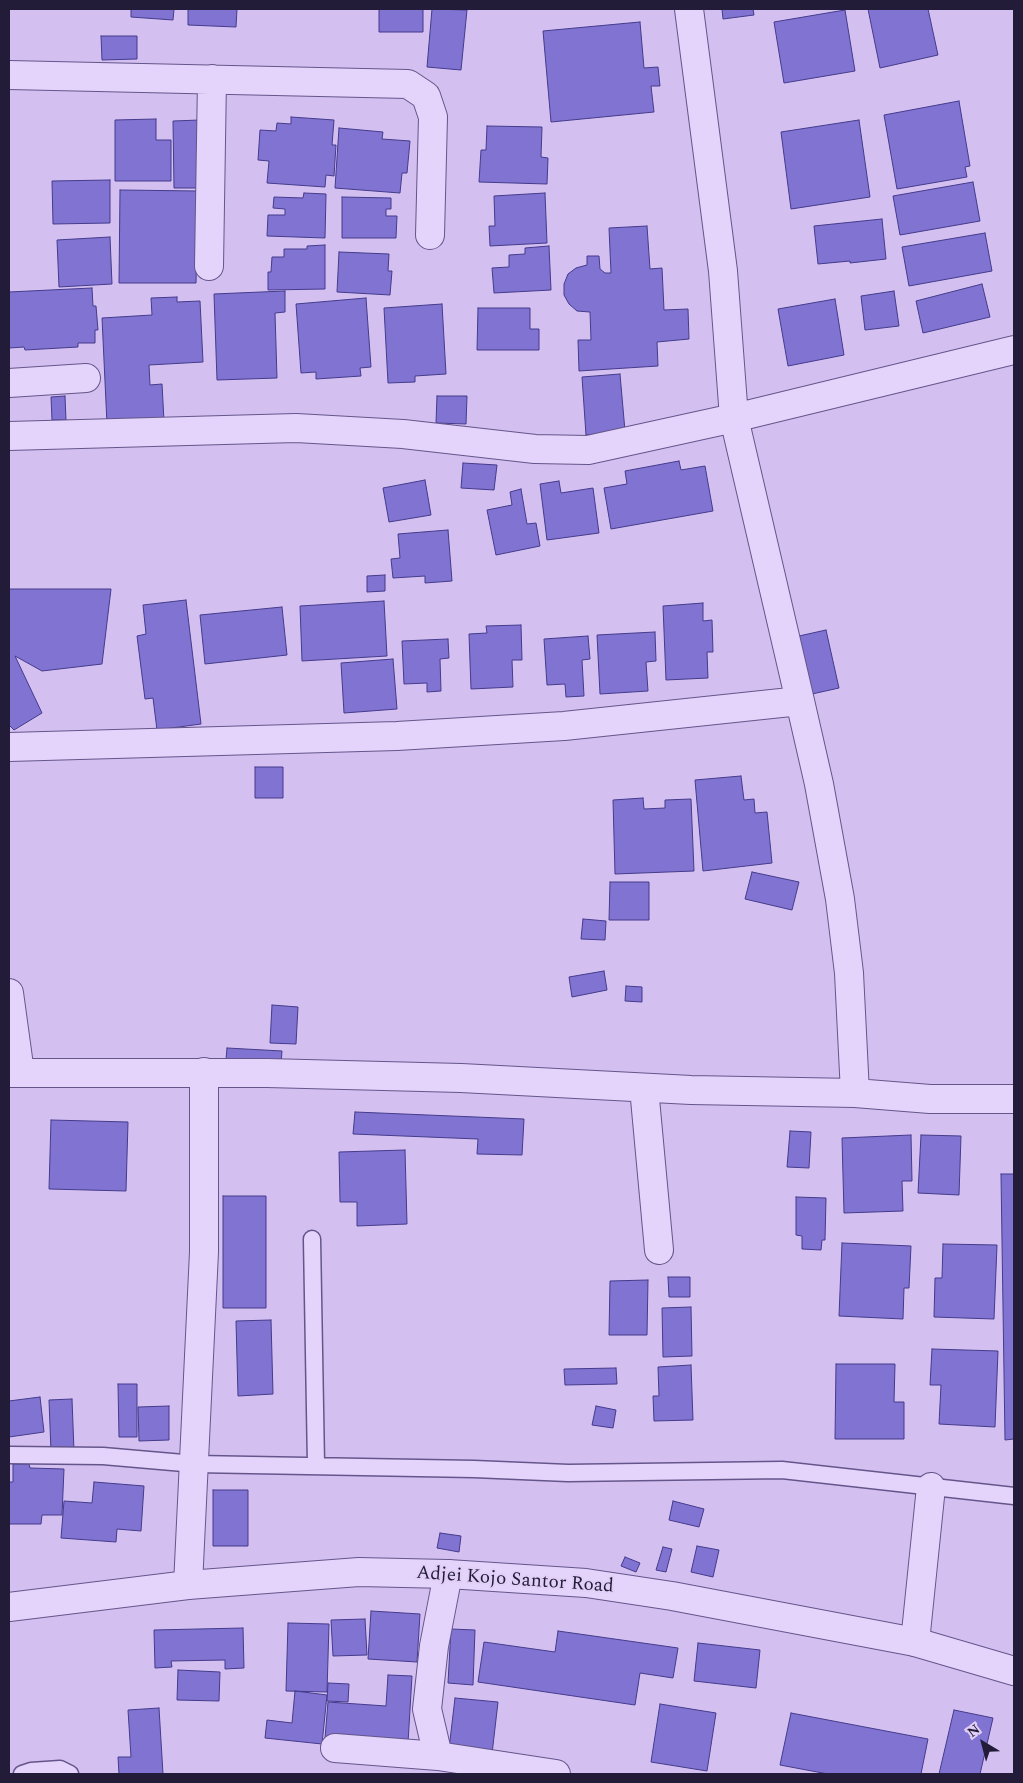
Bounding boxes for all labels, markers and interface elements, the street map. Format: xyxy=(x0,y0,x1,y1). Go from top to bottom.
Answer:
street label: Adjei Kojo Santor Road xyxy=(416,1563,614,1599)
north arrow xyxy=(958,1718,1008,1768)
text: N xyxy=(963,1719,985,1742)

